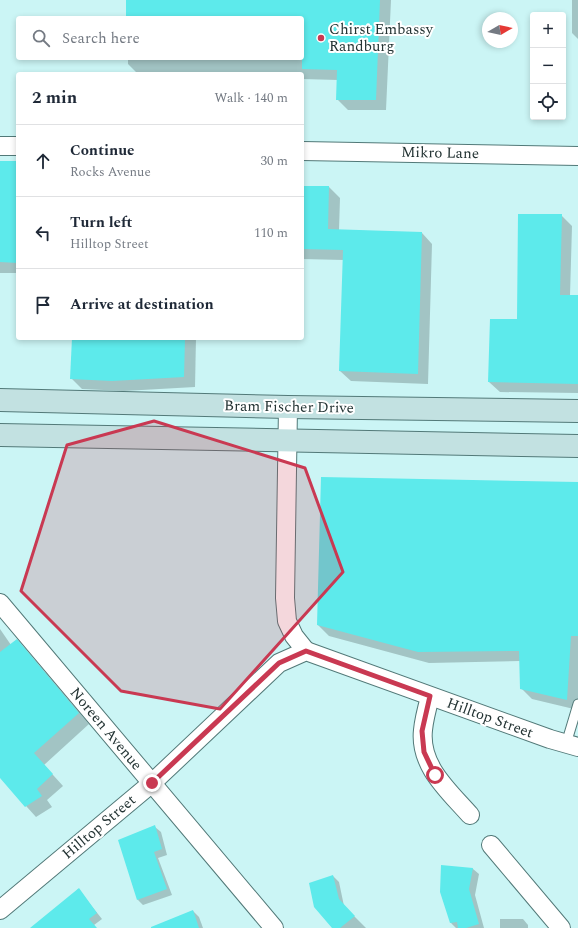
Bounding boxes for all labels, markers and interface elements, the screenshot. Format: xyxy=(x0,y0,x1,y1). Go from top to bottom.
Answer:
north arrow xyxy=(482,12,518,48)
map controls xyxy=(530,12,566,120)
button: + xyxy=(530,12,566,48)
search box xyxy=(16,16,304,60)
place label: Chirst Embassy Randburg xyxy=(329,18,434,58)
icon: search xyxy=(30,27,52,49)
text: Search here xyxy=(62,27,140,50)
marker: Chirst Embassy Randburg xyxy=(316,33,326,43)
button: − xyxy=(530,48,566,84)
button: locate xyxy=(530,84,566,120)
text: 2 min xyxy=(32,85,77,111)
text: Walk · 140 m xyxy=(214,88,288,108)
text: Continue xyxy=(70,139,135,162)
street label: Mikro Lane xyxy=(401,141,479,165)
icon: ahead xyxy=(32,150,54,172)
text: 30 m xyxy=(261,151,288,171)
text: Rocks Avenue xyxy=(70,162,151,182)
text: Turn left xyxy=(70,211,132,234)
icon: left xyxy=(32,222,54,244)
text: 110 m xyxy=(254,223,288,243)
text: Hilltop Street xyxy=(70,234,149,254)
text: Arrive at destination xyxy=(70,293,214,316)
icon: arrive xyxy=(32,294,54,316)
street label: Bram Fischer Drive xyxy=(224,394,354,420)
street label: Noreen Avenue xyxy=(64,682,148,776)
street label: Hilltop Street xyxy=(443,692,537,744)
route start xyxy=(426,766,444,784)
route end xyxy=(143,774,161,792)
street label: Hilltop Street xyxy=(57,789,141,865)

